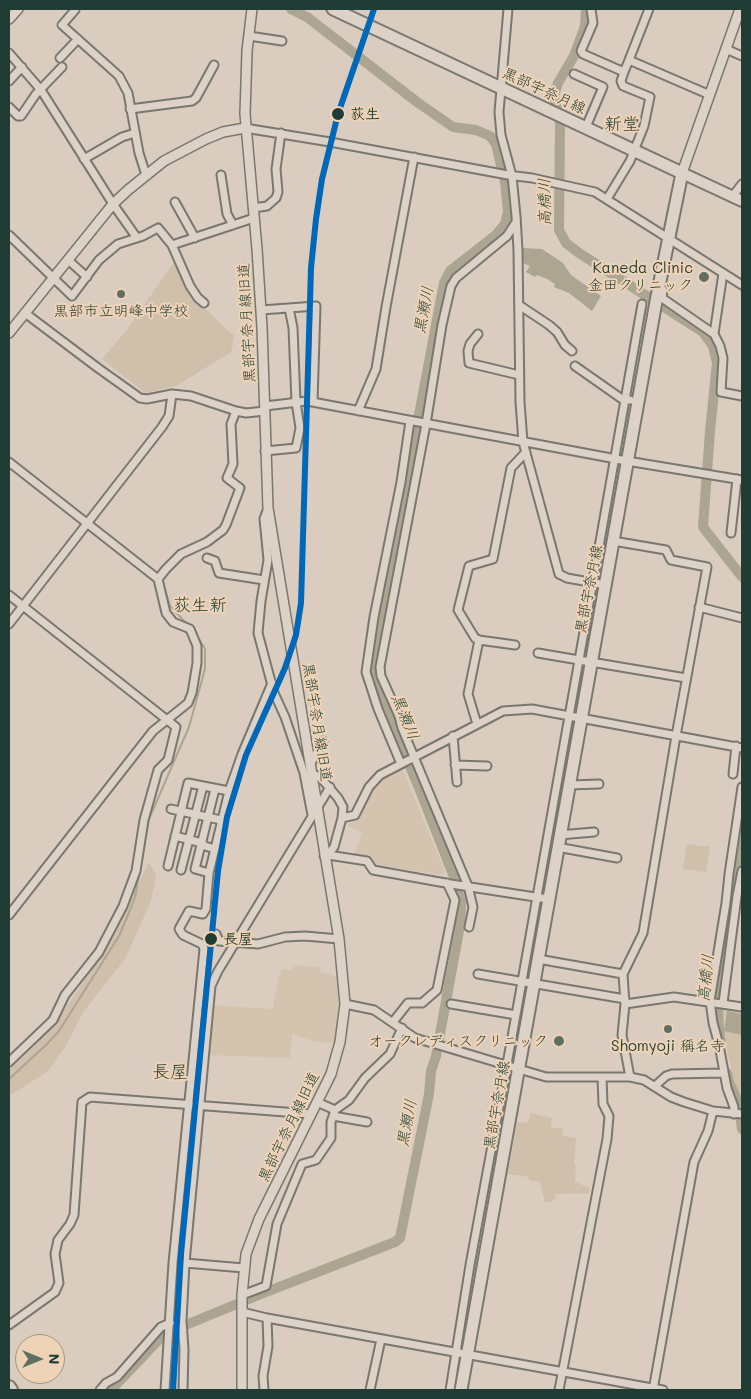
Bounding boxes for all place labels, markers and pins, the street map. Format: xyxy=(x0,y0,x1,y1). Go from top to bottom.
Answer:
place label: 荻生 xyxy=(350,105,380,123)
marker: 荻生 xyxy=(330,106,346,122)
place label: Kaneda Clinic 金田クリニック xyxy=(588,259,693,294)
marker: Kaneda Clinic 金田クリニック xyxy=(697,270,711,284)
marker: 黒部市立明峰中学校 xyxy=(115,288,127,300)
place label: 黒部市立明峰中学校 xyxy=(54,302,188,320)
place label: 長屋 xyxy=(223,930,253,948)
marker: 長屋 xyxy=(203,931,219,947)
marker: Shomyoji 稱名寺 xyxy=(662,1023,674,1035)
place label: オークレディスクリニック xyxy=(368,1032,548,1050)
marker: オークレディスクリニック xyxy=(552,1034,566,1048)
place label: Shomyoji 稱名寺 xyxy=(611,1037,725,1055)

